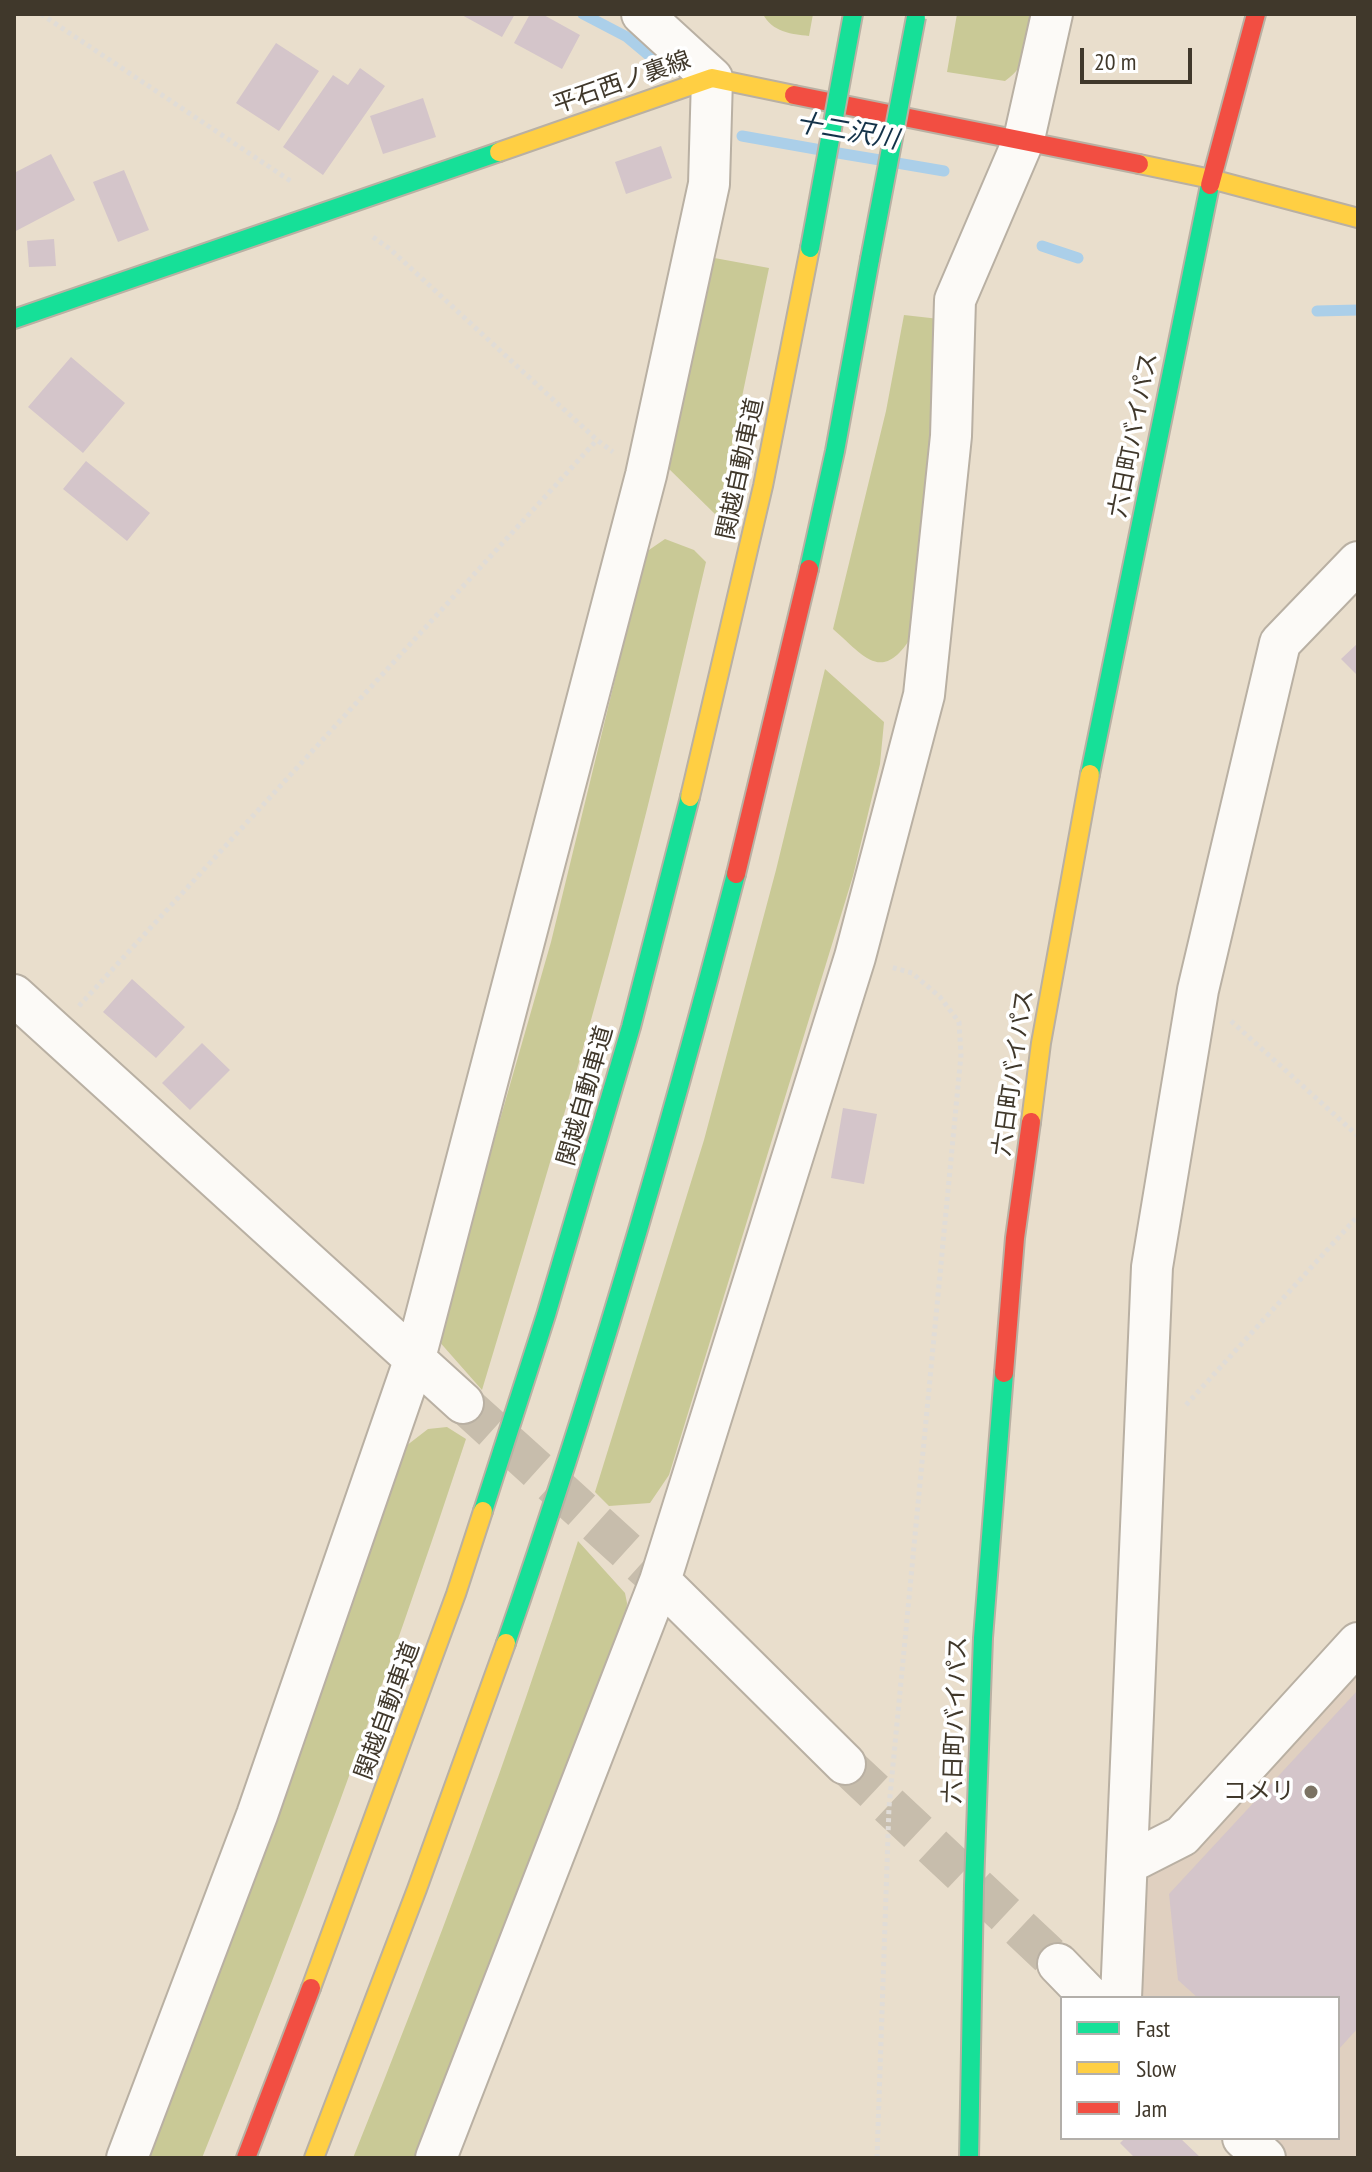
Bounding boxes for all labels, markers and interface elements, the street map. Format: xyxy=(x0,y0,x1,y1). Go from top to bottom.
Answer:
scale bar xyxy=(1084,32,1196,82)
street label: 平石西ノ裏線 xyxy=(549,46,695,120)
text: 20 m xyxy=(1094,46,1136,77)
water label: 十二沢川 xyxy=(793,108,901,156)
street label: 六日町バイパス xyxy=(1104,350,1164,520)
street label: 関越自動車道 xyxy=(712,396,770,542)
street label: 六日町バイパス xyxy=(988,988,1040,1158)
street label: 関越自動車道 xyxy=(552,1023,620,1169)
street label: 六日町バイパス xyxy=(939,1636,973,1804)
street label: 関越自動車道 xyxy=(350,1638,426,1784)
place label: コメリ xyxy=(1223,1778,1295,1806)
marker: コメリ xyxy=(1302,1783,1320,1801)
legend xyxy=(1060,1996,1340,2140)
text: Fast xyxy=(1136,2013,1170,2044)
text: Slow xyxy=(1136,2053,1176,2084)
text: Jam xyxy=(1136,2093,1167,2124)

